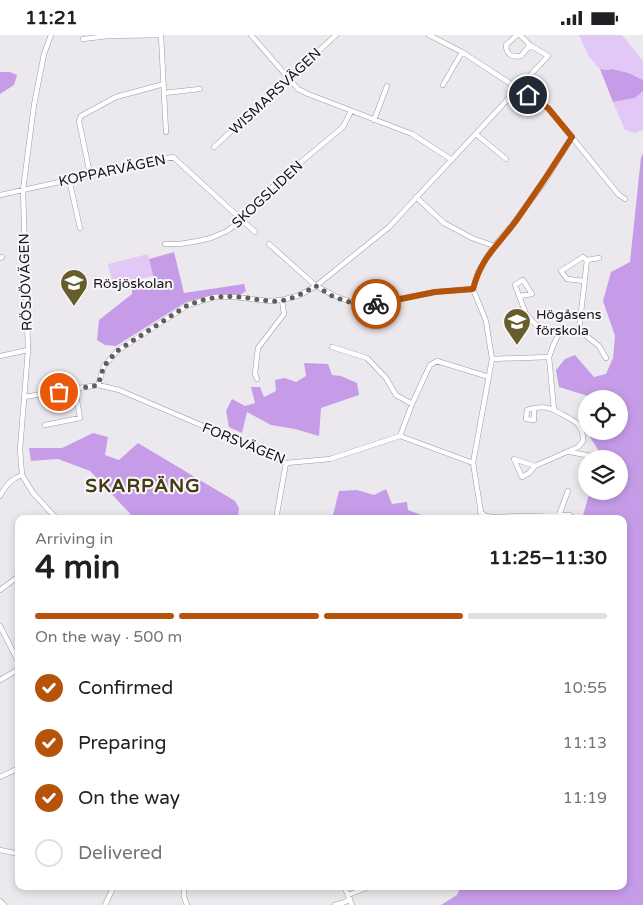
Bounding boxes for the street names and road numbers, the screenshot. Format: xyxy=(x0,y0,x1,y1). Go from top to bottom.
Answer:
street label: WISMARSVÄGEN xyxy=(226,44,325,138)
street label: KOPPARVÄGEN xyxy=(57,151,167,190)
street label: SKOGSLIDEN xyxy=(228,157,306,232)
street label: RÖSJÖVÄGEN xyxy=(15,233,36,331)
street label: FORSVÄGEN xyxy=(200,419,288,468)

